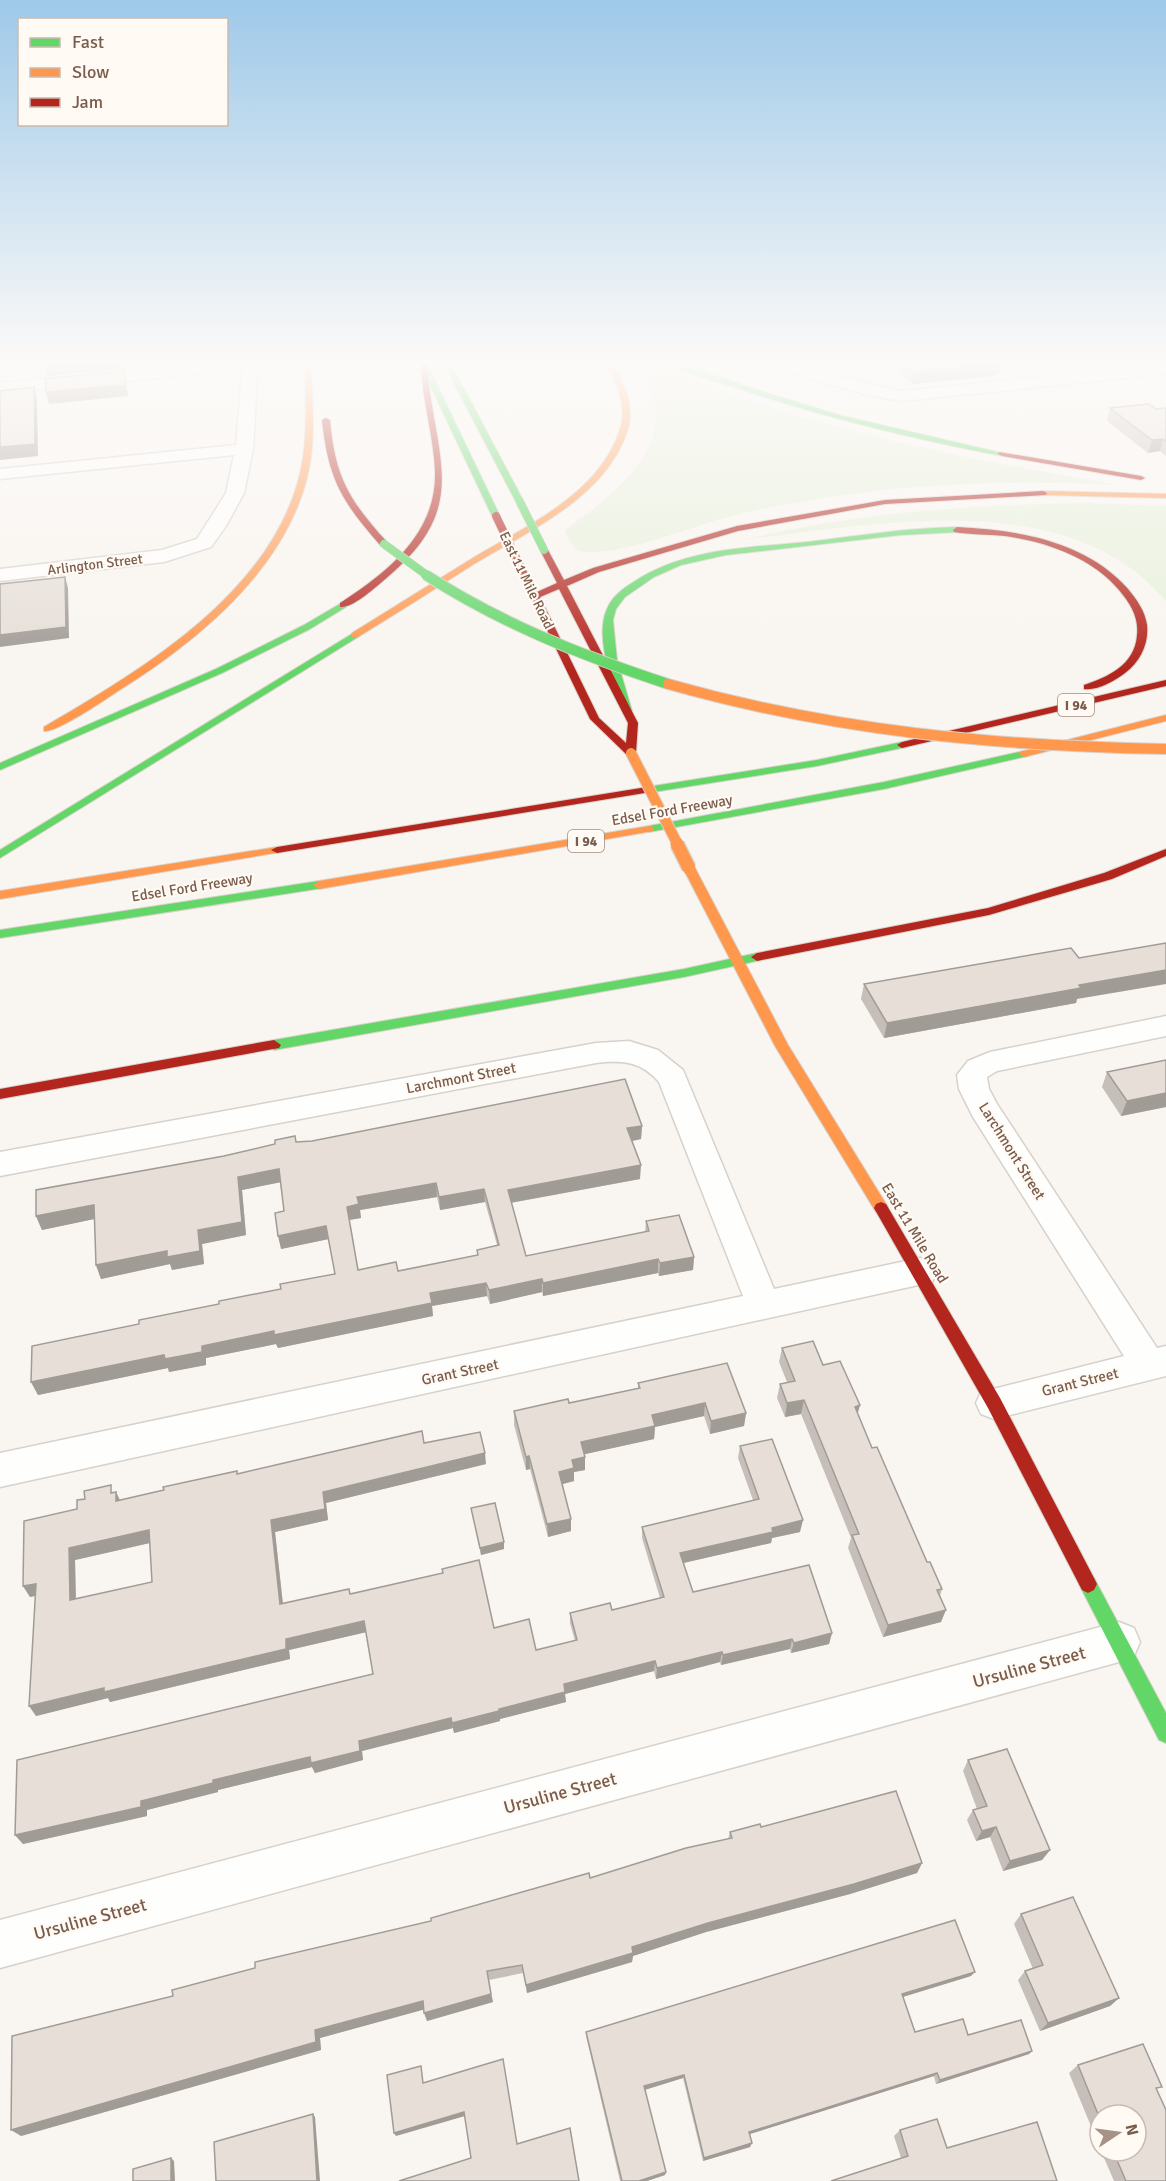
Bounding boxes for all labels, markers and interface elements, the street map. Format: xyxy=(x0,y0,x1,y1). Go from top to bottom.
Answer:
legend xyxy=(18,18,228,126)
text: Fast xyxy=(72,31,104,53)
text: Slow xyxy=(72,61,109,83)
text: Jam xyxy=(72,91,103,113)
street label: East 11 Mile Road xyxy=(496,529,557,632)
street label: Arlington Street xyxy=(46,550,144,579)
road number: I 94 xyxy=(1058,694,1094,716)
street label: Edsel Ford Freeway xyxy=(610,790,734,830)
road number: I 94 xyxy=(568,830,604,852)
street label: Edsel Ford Freeway xyxy=(130,869,254,905)
street label: Larchmont Street xyxy=(405,1059,517,1097)
street label: Larchmont Street xyxy=(975,1099,1049,1203)
street label: East 11 Mile Road xyxy=(878,1180,952,1287)
street label: Grant Street xyxy=(420,1355,500,1389)
street label: Grant Street xyxy=(1040,1364,1120,1400)
street label: Ursuline Street xyxy=(970,1641,1088,1693)
street label: Ursuline Street xyxy=(501,1767,619,1819)
street label: Ursuline Street xyxy=(31,1893,149,1945)
north arrow xyxy=(1088,2103,1148,2163)
text: N xyxy=(1121,2122,1143,2138)

